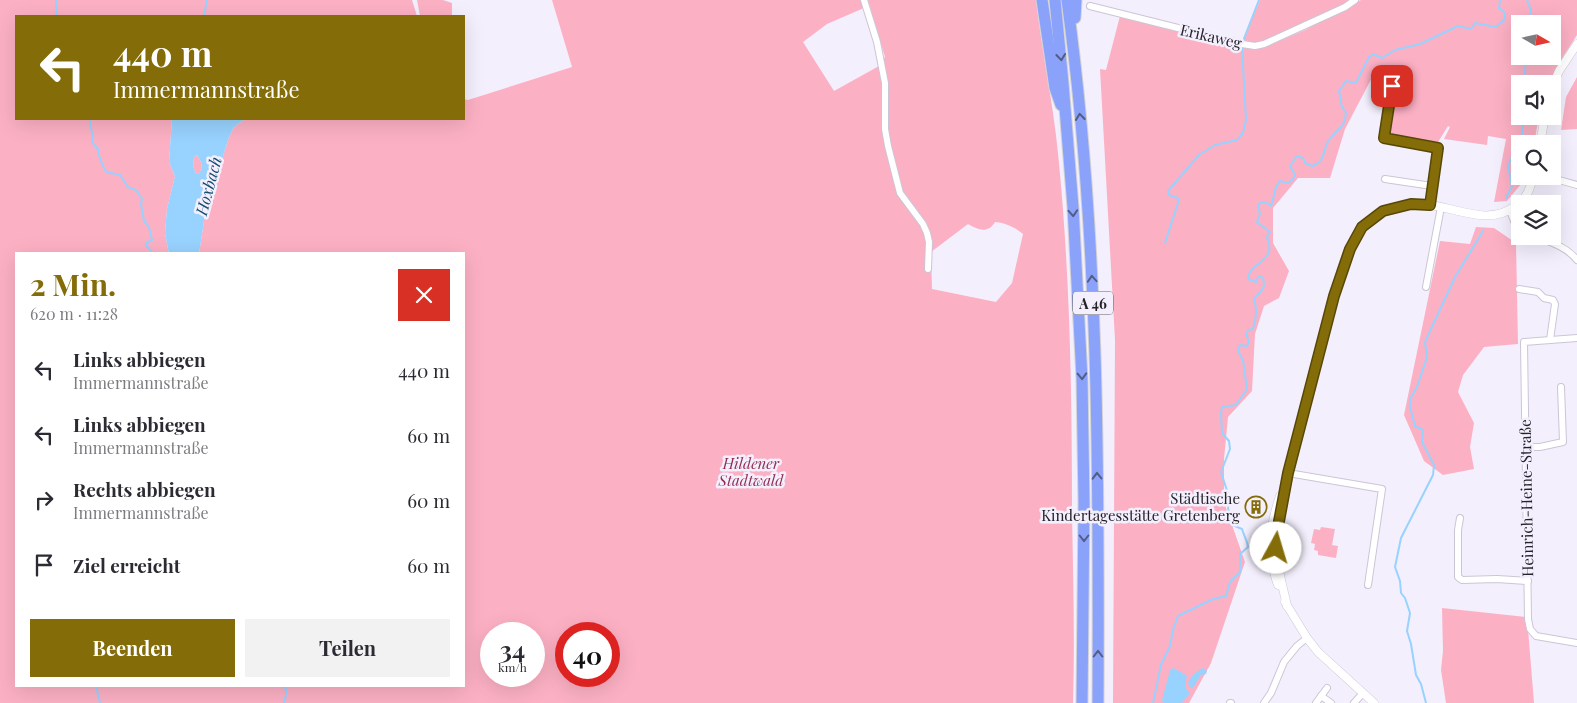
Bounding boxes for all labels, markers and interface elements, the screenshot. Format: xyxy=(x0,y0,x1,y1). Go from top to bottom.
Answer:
north arrow xyxy=(1511,15,1561,65)
map controls xyxy=(1511,15,1561,245)
street label: Erikaweg xyxy=(1178,19,1244,53)
text: 440 m xyxy=(113,29,212,76)
icon: left xyxy=(30,35,95,100)
one-way arrow xyxy=(1055,53,1066,61)
pin xyxy=(1371,65,1413,107)
icon: arrive xyxy=(1378,72,1406,100)
text: Immermannstraße xyxy=(113,74,300,104)
button: sound xyxy=(1511,75,1561,125)
one-way arrow xyxy=(1074,112,1085,120)
button: search xyxy=(1511,135,1561,185)
water label: Hoxbach xyxy=(190,154,226,219)
button: layers xyxy=(1511,195,1561,245)
one-way arrow xyxy=(1068,210,1079,218)
text: 2 Min. xyxy=(30,264,116,304)
button: close xyxy=(398,269,450,321)
one-way arrow xyxy=(1086,274,1097,282)
road number: A 46 xyxy=(1073,292,1113,314)
text: 620 m · 11:28 xyxy=(30,303,118,324)
text: Links abbiegen xyxy=(73,346,206,372)
icon: left xyxy=(30,356,58,384)
text: 440 m xyxy=(398,357,450,383)
text: Immermannstraße xyxy=(73,372,209,393)
one-way arrow xyxy=(1076,372,1087,380)
text: Links abbiegen xyxy=(73,411,206,437)
street label: Heinrich-Heine-Straße xyxy=(1515,419,1537,577)
icon: left xyxy=(30,421,58,449)
text: 60 m xyxy=(407,422,450,448)
text: Immermannstraße xyxy=(73,437,209,458)
park label: Hildener Stadtwald xyxy=(718,453,784,490)
one-way arrow xyxy=(1092,472,1103,480)
text: Rechts abbiegen xyxy=(73,476,216,502)
icon: right xyxy=(30,486,58,514)
text: 60 m xyxy=(407,487,450,513)
place label: Städtische Kindertagesstätte Gretenberg xyxy=(1041,488,1240,525)
building icon: Städtische Kindertagesstätte Gretenberg xyxy=(1244,495,1268,519)
text: Immermannstraße xyxy=(73,502,209,523)
position arrow xyxy=(1249,521,1301,573)
one-way arrow xyxy=(1079,534,1089,542)
icon: arrive xyxy=(30,551,58,579)
text: Ziel erreicht xyxy=(73,552,181,578)
text: 60 m xyxy=(407,552,450,578)
button: Beenden xyxy=(30,619,235,677)
button: Teilen xyxy=(245,619,450,677)
speed limit sign: 40 xyxy=(555,622,620,687)
text: 34 xyxy=(500,632,525,665)
one-way arrow xyxy=(1093,650,1103,658)
text: km/h xyxy=(498,659,527,675)

